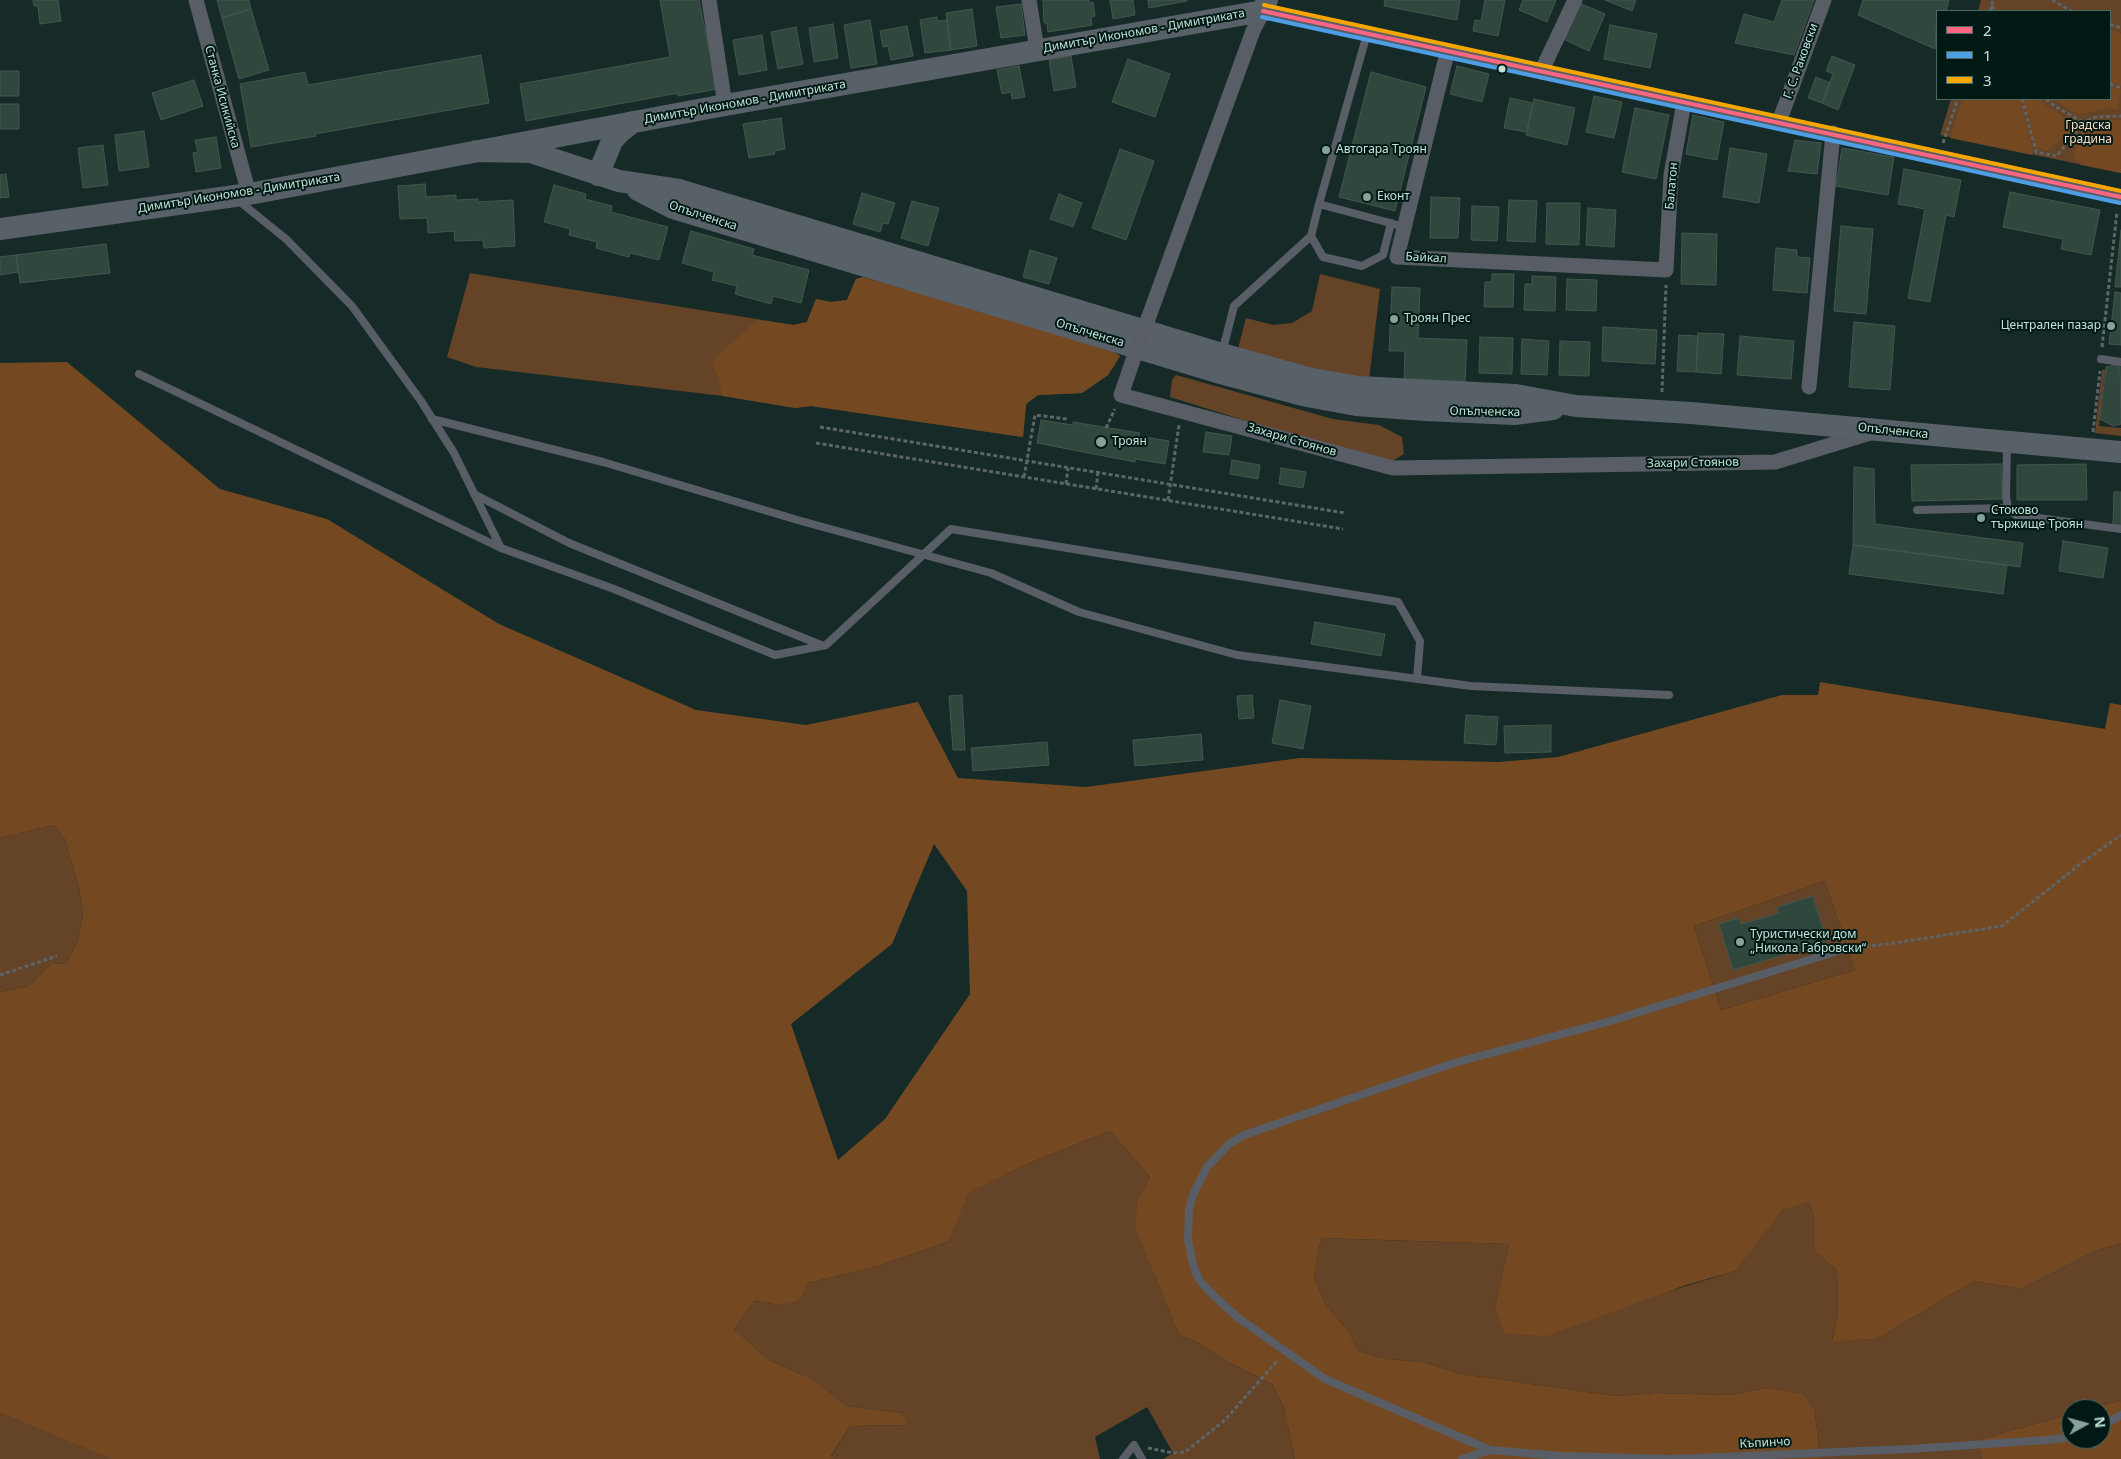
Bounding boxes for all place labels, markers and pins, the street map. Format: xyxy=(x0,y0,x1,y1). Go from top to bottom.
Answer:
unlabelled marker xyxy=(1497,64,1507,74)
place label: Автогара Троян xyxy=(1336,143,1427,157)
marker: Автогара Троян xyxy=(1320,144,1332,156)
place label: Еконт xyxy=(1377,190,1410,204)
marker: Еконт xyxy=(1361,191,1373,203)
place label: Троян Прес xyxy=(1404,312,1471,326)
marker: Троян Прес xyxy=(1388,313,1400,325)
place label: Централен пазар xyxy=(2001,319,2101,333)
marker: Централен пазар xyxy=(2105,320,2117,332)
marker: Троян xyxy=(1094,435,1108,449)
place label: Троян xyxy=(1112,435,1147,449)
place label: Стоково тържище Троян xyxy=(1991,504,2083,532)
marker: Стоково тържище Троян xyxy=(1975,512,1987,524)
place label: Туристически дом „Никола Габровски“ xyxy=(1750,928,1866,956)
marker: Туристически дом „Никола Габровски“ xyxy=(1734,936,1746,948)

